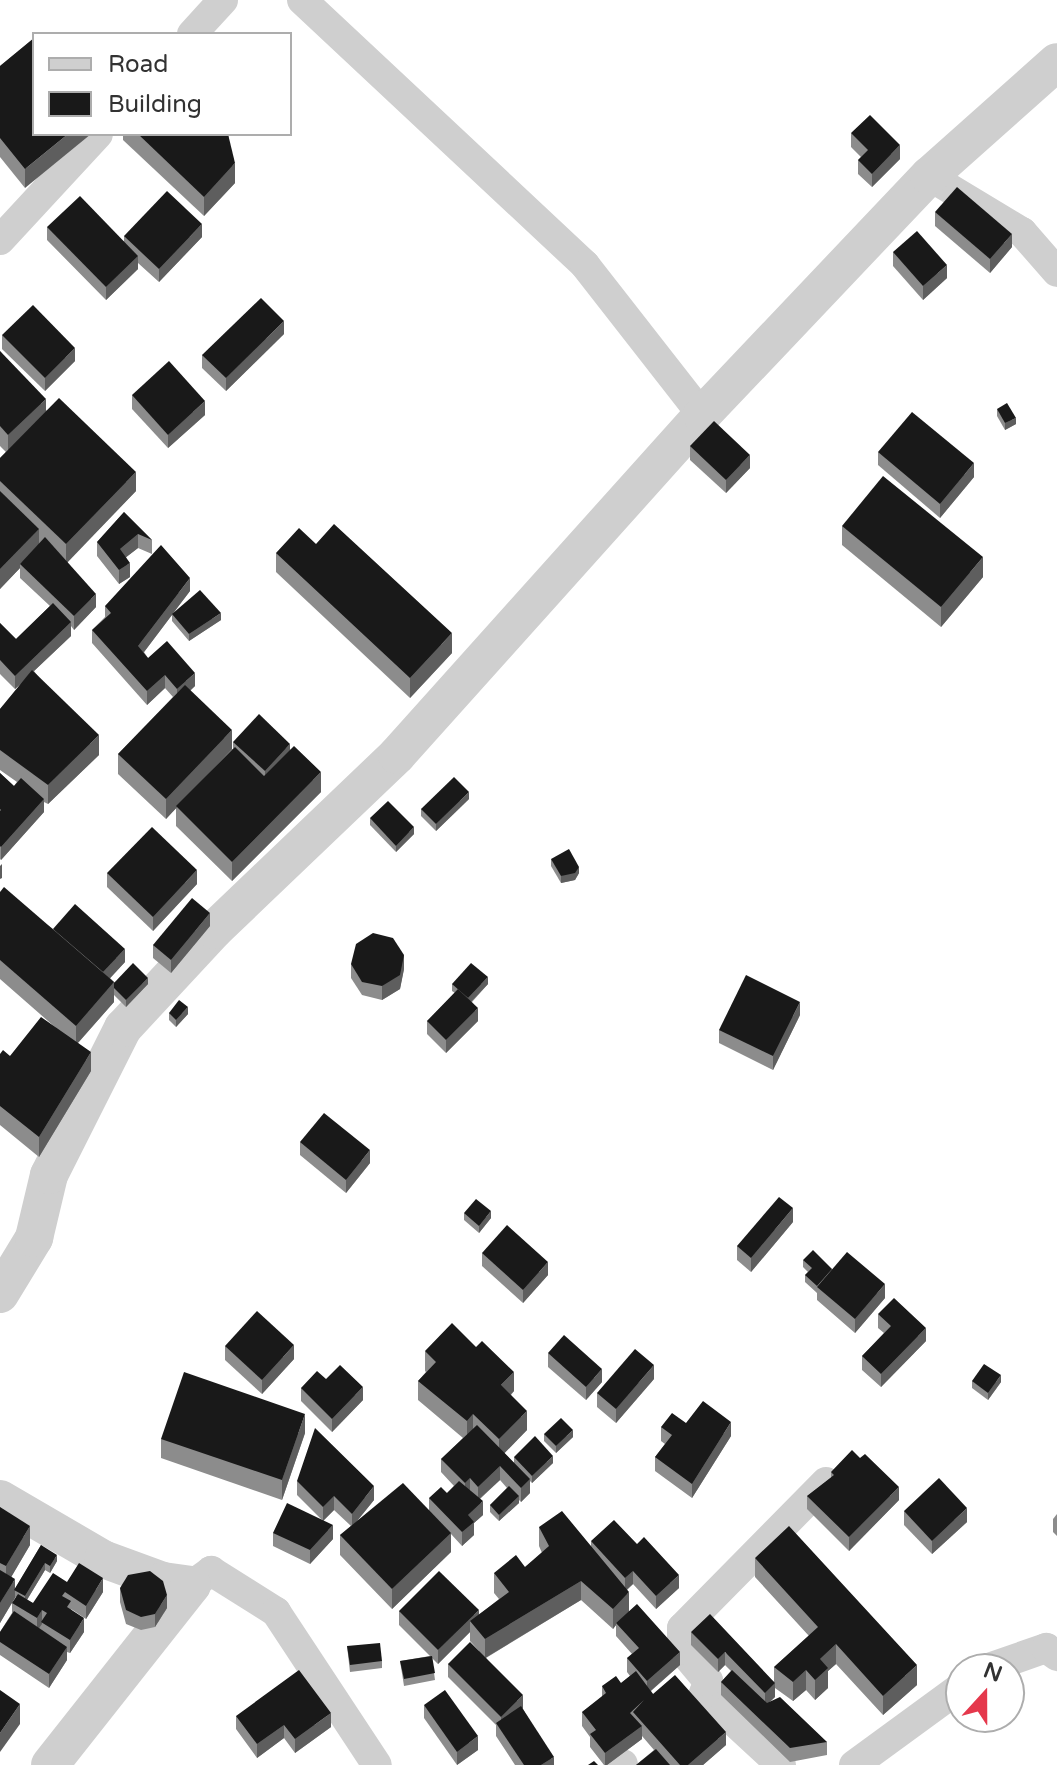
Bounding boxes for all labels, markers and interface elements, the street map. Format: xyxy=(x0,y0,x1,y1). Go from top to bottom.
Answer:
legend xyxy=(32,32,292,136)
text: Road xyxy=(108,50,168,79)
text: Building xyxy=(108,90,202,119)
north arrow xyxy=(945,1653,1025,1733)
text: N xyxy=(980,1657,1006,1688)

